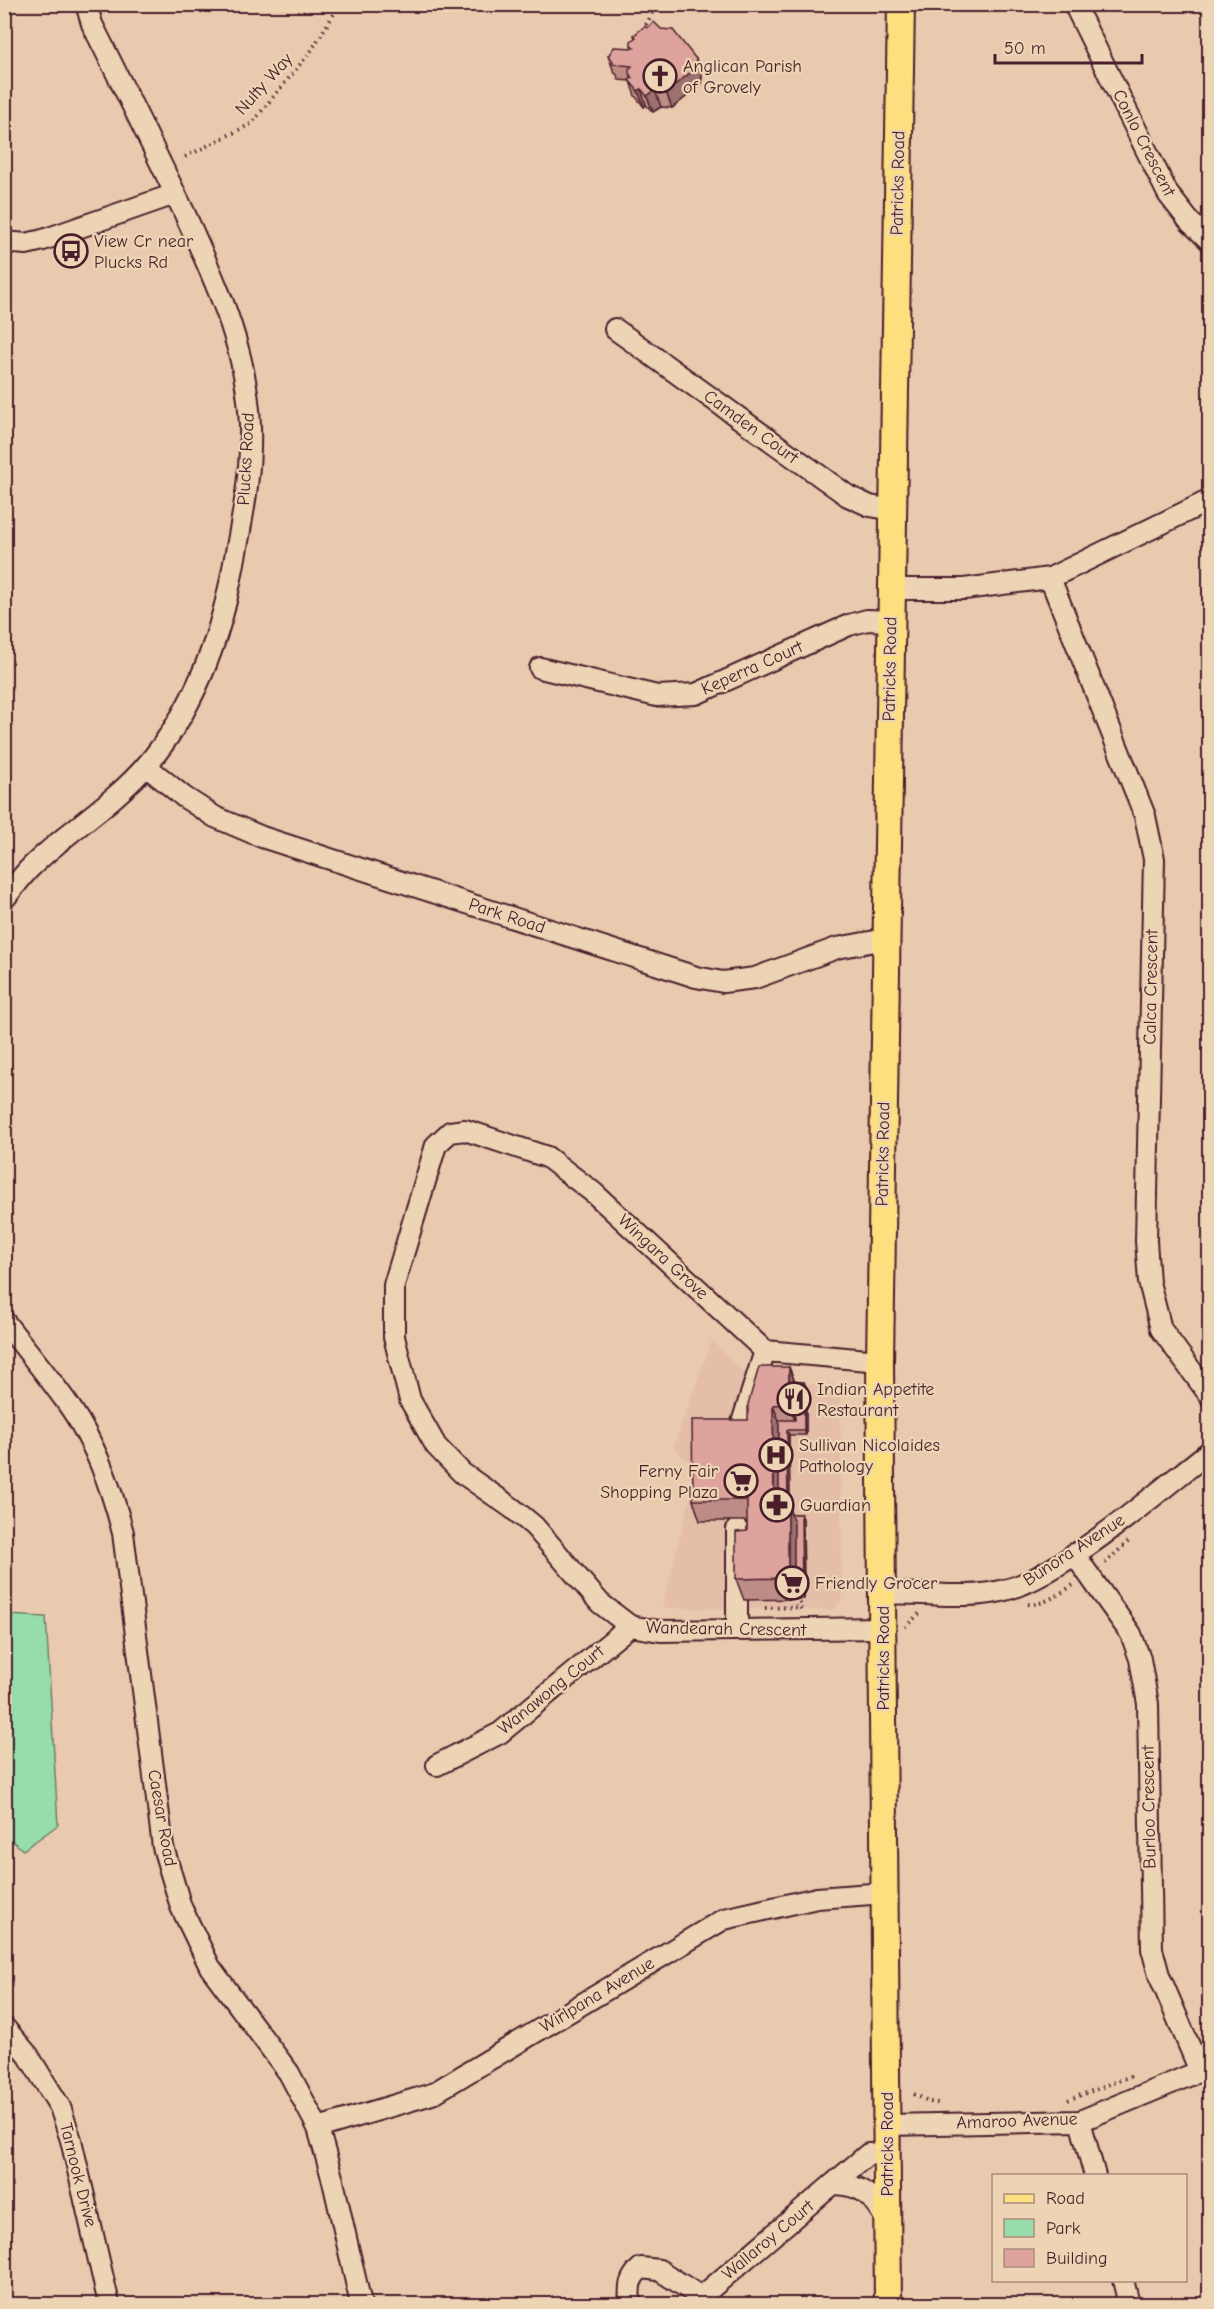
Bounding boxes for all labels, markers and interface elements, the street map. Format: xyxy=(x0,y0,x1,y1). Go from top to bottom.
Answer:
scale bar xyxy=(995,27,1142,65)
text: 50 m xyxy=(1004,38,1046,59)
street label: Nulty Way xyxy=(231,48,298,119)
place label: Anglican Parish of Grovely xyxy=(683,56,802,98)
church icon: Anglican Parish of Grovely xyxy=(642,58,678,94)
street label: Conlo Crescent xyxy=(1108,86,1180,201)
street label: Patricks Road xyxy=(887,130,909,236)
place label: View Cr near Plucks Rd xyxy=(94,231,194,273)
bus stop icon: View Cr near Plucks Rd xyxy=(53,233,89,269)
street label: Camden Court xyxy=(700,386,803,469)
street label: Plucks Road xyxy=(233,412,259,506)
street label: Patricks Road xyxy=(879,616,901,722)
street label: Keperra Court xyxy=(698,636,807,700)
street label: Park Road xyxy=(466,894,548,938)
street label: Calca Crescent xyxy=(1139,928,1163,1045)
street label: Patricks Road xyxy=(872,1101,894,1207)
street label: Wingara Grove xyxy=(613,1210,713,1304)
place label: Indian Appetite Restaurant xyxy=(817,1379,934,1421)
restaurant icon: Indian Appetite Restaurant xyxy=(776,1381,812,1417)
place label: Sullivan Nicolaides Pathology xyxy=(799,1435,940,1477)
hospital icon: Sullivan Nicolaides Pathology xyxy=(758,1437,794,1473)
place label: Ferny Fair Shopping Plaza xyxy=(600,1461,719,1503)
supermarket icon: Ferny Fair Shopping Plaza xyxy=(723,1463,759,1499)
pharmacy icon: Guardian xyxy=(759,1487,795,1523)
place label: Guardian xyxy=(800,1495,871,1516)
street label: Bunora Avenue xyxy=(1019,1509,1129,1591)
supermarket icon: Friendly Grocer xyxy=(774,1565,810,1601)
place label: Friendly Grocer xyxy=(815,1573,938,1594)
street label: Patricks Road xyxy=(873,1606,894,1710)
street label: Wandearah Crescent xyxy=(646,1617,807,1641)
street label: Wanawong Court xyxy=(494,1640,609,1739)
street label: Burloo Crescent xyxy=(1137,1744,1161,1869)
street label: Caesar Road xyxy=(143,1768,181,1868)
street label: Wirlpana Avenue xyxy=(536,1953,658,2037)
street label: Patricks Road xyxy=(877,2092,898,2196)
street label: Amaroo Avenue xyxy=(956,2108,1078,2134)
street label: Tarnook Drive xyxy=(55,2121,101,2229)
legend xyxy=(992,2174,1187,2282)
text: Road xyxy=(1046,2188,1085,2209)
street label: Wallaroy Court xyxy=(718,2195,819,2284)
text: Park xyxy=(1046,2218,1081,2239)
text: Building xyxy=(1046,2248,1108,2269)

